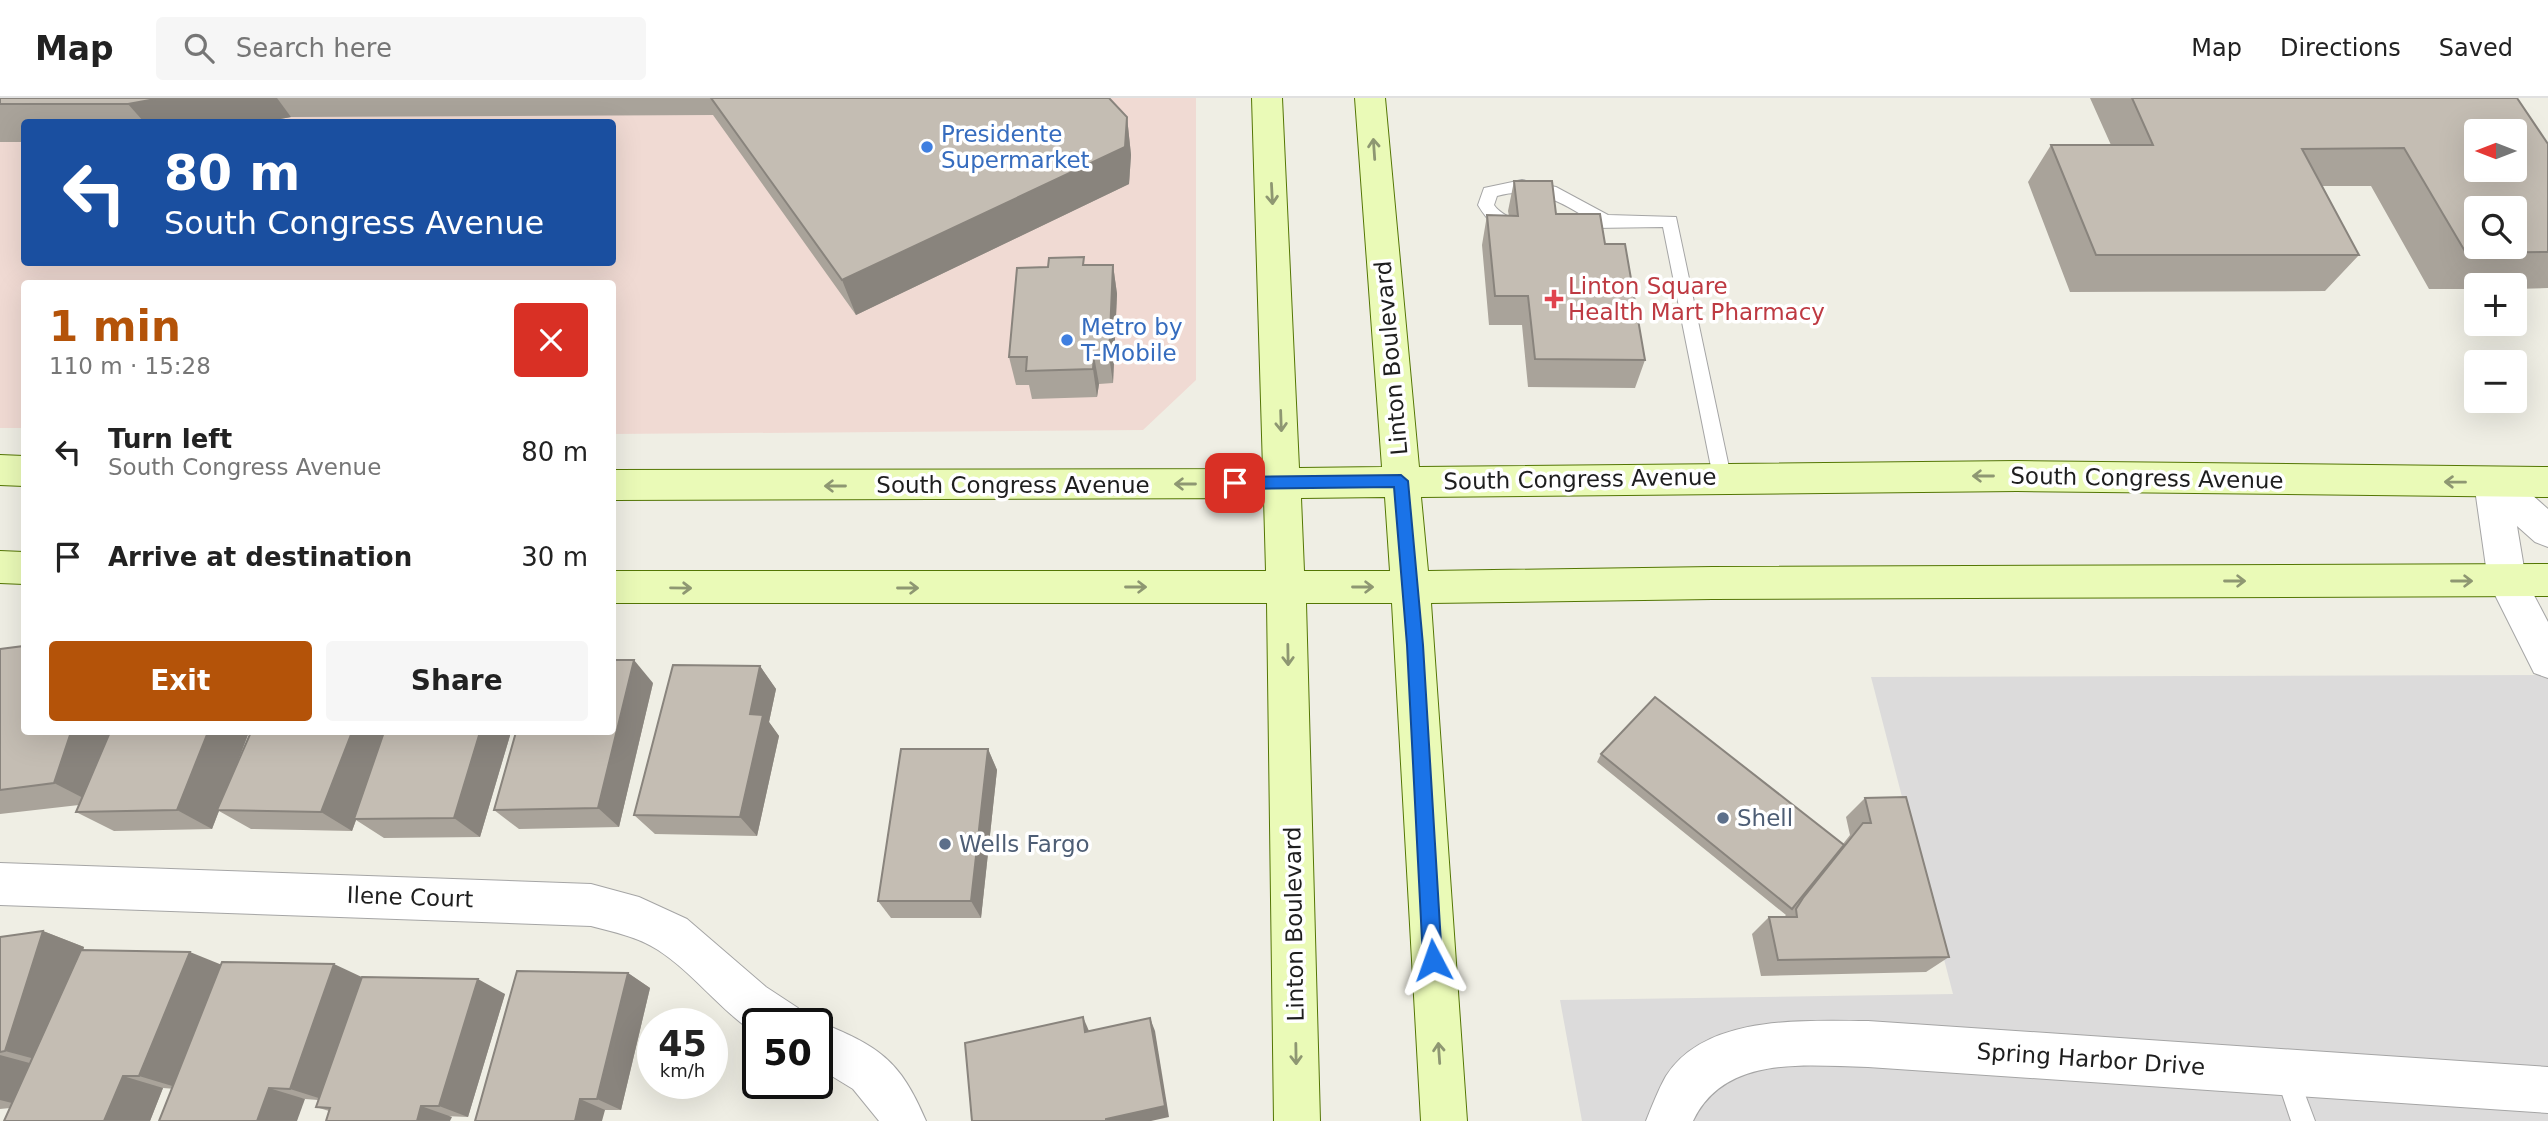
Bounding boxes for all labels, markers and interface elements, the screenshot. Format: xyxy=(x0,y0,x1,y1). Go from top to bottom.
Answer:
search box xyxy=(156,17,646,80)
text: Map xyxy=(35,29,114,68)
icon: search xyxy=(180,29,218,67)
text: Search here xyxy=(236,33,392,63)
text: Map xyxy=(2191,34,2242,62)
text: Directions xyxy=(2280,34,2401,62)
text: Saved xyxy=(2439,34,2513,62)
north arrow xyxy=(2464,119,2527,182)
map controls xyxy=(2464,119,2527,413)
place label: Presidente Supermarket xyxy=(941,121,1090,173)
marker: Presidente Supermarket xyxy=(919,139,935,155)
one-way arrow xyxy=(1367,139,1380,161)
text: 80 m xyxy=(164,145,300,202)
icon: left xyxy=(49,147,140,238)
one-way arrow xyxy=(1266,182,1279,205)
button: search xyxy=(2464,196,2527,259)
text: South Congress Avenue xyxy=(164,204,544,242)
street label: Linton Boulevard xyxy=(1370,260,1412,456)
place label: Linton Square Health Mart Pharmacy xyxy=(1568,273,1825,325)
button: + xyxy=(2464,273,2527,336)
marker: Linton Square Health Mart Pharmacy xyxy=(1546,291,1562,307)
text: 1 min xyxy=(49,302,181,351)
button: close xyxy=(514,303,588,377)
place label: Metro by T-Mobile xyxy=(1080,314,1183,366)
marker: Metro by T-Mobile xyxy=(1059,332,1075,348)
button: − xyxy=(2464,350,2527,413)
text: 110 m · 15:28 xyxy=(49,353,211,379)
one-way arrow xyxy=(1274,410,1287,433)
text: Turn left xyxy=(108,424,232,454)
icon: left xyxy=(49,433,87,471)
text: 80 m xyxy=(521,437,588,467)
pin xyxy=(1205,453,1265,513)
text: South Congress Avenue xyxy=(108,454,381,480)
street label: South Congress Avenue xyxy=(2010,463,2284,493)
icon: arrive xyxy=(1216,464,1254,502)
street label: South Congress Avenue xyxy=(1443,464,1717,494)
one-way arrow xyxy=(1972,469,1995,483)
street label: South Congress Avenue xyxy=(876,472,1150,498)
one-way arrow xyxy=(2444,475,2467,488)
one-way arrow xyxy=(1174,477,1197,491)
one-way arrow xyxy=(824,479,847,493)
icon: arrive xyxy=(49,538,87,576)
text: Arrive at destination xyxy=(108,542,412,572)
text: 30 m xyxy=(521,542,588,572)
one-way arrow xyxy=(2223,574,2246,588)
one-way arrow xyxy=(2450,574,2473,588)
one-way arrow xyxy=(1124,580,1147,594)
one-way arrow xyxy=(1351,580,1374,594)
one-way arrow xyxy=(669,581,692,594)
one-way arrow xyxy=(896,581,919,595)
button: Exit xyxy=(49,641,312,721)
button: Share xyxy=(326,641,588,721)
one-way arrow xyxy=(1281,643,1295,666)
place label: Shell xyxy=(1737,805,1793,831)
marker: Shell xyxy=(1715,810,1731,826)
street label: Linton Boulevard xyxy=(1279,826,1309,1022)
place label: Wells Fargo xyxy=(959,831,1090,857)
marker: Wells Fargo xyxy=(937,836,953,852)
street label: Ilene Court xyxy=(346,882,474,912)
position arrow xyxy=(1396,923,1470,997)
speed limit sign: 50 xyxy=(742,1008,833,1099)
text: 45 xyxy=(658,1024,707,1064)
street label: Spring Harbor Drive xyxy=(1976,1038,2206,1080)
one-way arrow xyxy=(1289,1042,1303,1065)
one-way arrow xyxy=(1432,1042,1445,1065)
text: km/h xyxy=(660,1060,705,1081)

